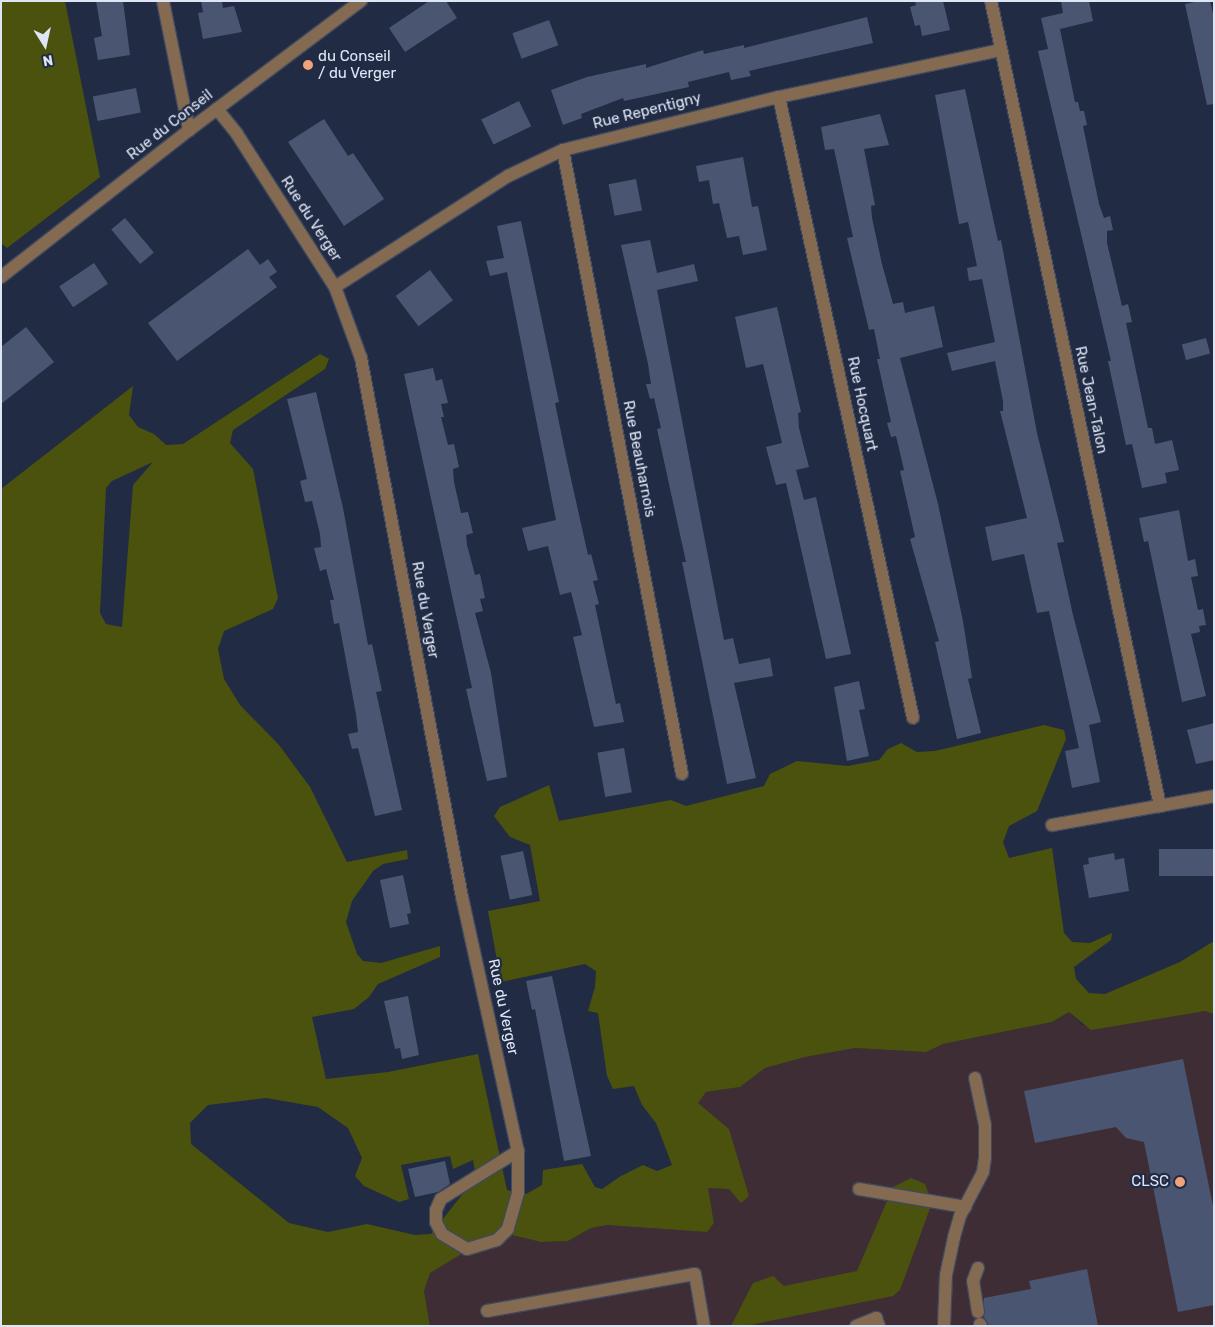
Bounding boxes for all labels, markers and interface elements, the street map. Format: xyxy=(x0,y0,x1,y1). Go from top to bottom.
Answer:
north arrow xyxy=(20,20,70,70)
place label: du Conseil / du Verger xyxy=(318,47,397,82)
text: N xyxy=(41,51,54,70)
marker: du Conseil / du Verger xyxy=(302,59,314,71)
street label: Rue du Conseil xyxy=(124,86,216,164)
street label: Rue Repentigny xyxy=(591,89,703,133)
street label: Rue du Verger xyxy=(277,173,345,265)
street label: Rue Jean-Talon xyxy=(1071,345,1111,455)
street label: Rue Hocquart xyxy=(843,355,881,453)
street label: Rue Beauharnois xyxy=(619,399,659,519)
street label: Rue du Verger xyxy=(408,560,442,660)
street label: Rue du Verger xyxy=(484,957,522,1057)
place label: CLSC xyxy=(1131,1173,1169,1191)
marker: CLSC xyxy=(1173,1175,1187,1189)

